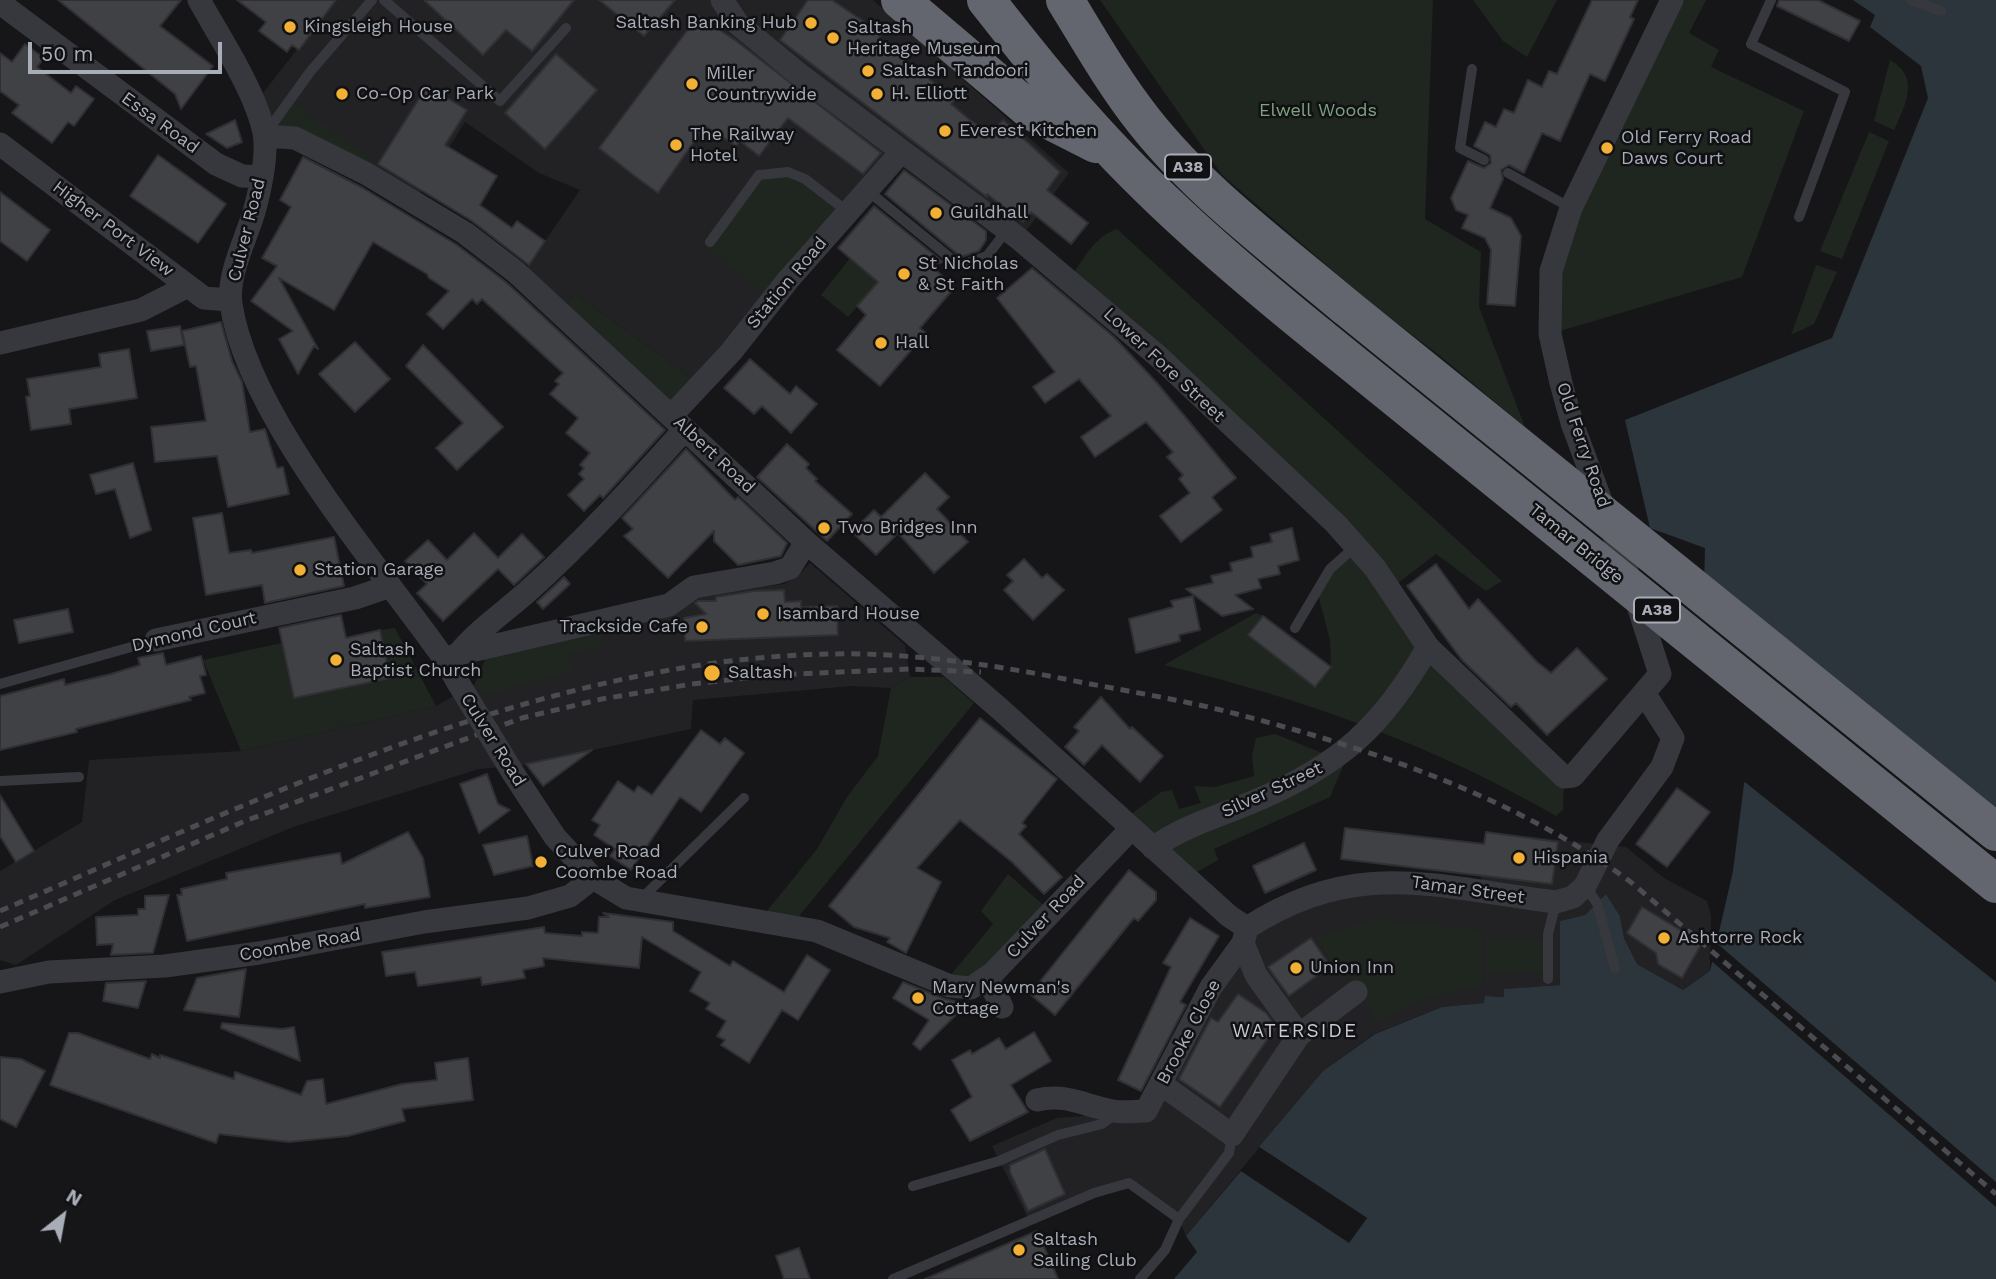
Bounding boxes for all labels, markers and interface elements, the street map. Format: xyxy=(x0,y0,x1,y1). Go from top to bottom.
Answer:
place label: Saltash Banking Hub xyxy=(615,12,797,34)
marker: Saltash Banking Hub xyxy=(803,15,819,31)
place label: Kingsleigh House xyxy=(304,16,453,38)
place label: Saltash Heritage Museum xyxy=(847,17,1001,60)
marker: Kingsleigh House xyxy=(282,19,298,35)
scale bar xyxy=(32,28,226,72)
marker: Saltash Heritage Museum xyxy=(825,30,841,46)
text: 50 m xyxy=(41,41,93,66)
place label: Saltash Tandoori xyxy=(882,60,1029,82)
place label: Miller Countrywide xyxy=(706,63,817,106)
marker: Saltash Tandoori xyxy=(860,63,876,79)
marker: Miller Countrywide xyxy=(684,76,700,92)
place label: Co-Op Car Park xyxy=(356,83,494,105)
place label: H. Elliott xyxy=(891,83,967,105)
marker: Co-Op Car Park xyxy=(334,86,350,102)
marker: H. Elliott xyxy=(869,86,885,102)
street label: Essa Road xyxy=(117,88,203,158)
park label: Elwell Woods xyxy=(1259,100,1377,122)
place label: Everest Kitchen xyxy=(959,120,1097,142)
marker: Everest Kitchen xyxy=(937,123,953,139)
place label: The Railway Hotel xyxy=(690,124,794,166)
place label: Old Ferry Road Daws Court xyxy=(1621,127,1752,170)
marker: The Railway Hotel xyxy=(668,137,684,153)
marker: Old Ferry Road Daws Court xyxy=(1599,140,1615,156)
road number: A38 xyxy=(1165,154,1211,180)
street label: Higher Port View xyxy=(48,176,178,282)
street label: Culver Road xyxy=(224,176,270,284)
place label: Guildhall xyxy=(950,202,1028,224)
marker: Guildhall xyxy=(928,205,944,221)
street label: Station Road xyxy=(742,233,832,333)
place label: St Nicholas & St Faith xyxy=(918,253,1018,296)
marker: St Nicholas & St Faith xyxy=(896,266,912,282)
street label: Lower Fore Street xyxy=(1099,303,1229,427)
place label: Hall xyxy=(895,332,929,354)
marker: Hall xyxy=(873,335,889,351)
street label: Old Ferry Road xyxy=(1551,380,1615,510)
street label: Albert Road xyxy=(669,412,759,498)
street label: Tamar Bridge xyxy=(1524,499,1628,589)
place label: Two Bridges Inn xyxy=(838,517,978,539)
marker: Two Bridges Inn xyxy=(816,520,832,536)
place label: Station Garage xyxy=(314,559,444,581)
marker: Station Garage xyxy=(292,562,308,578)
road number: A38 xyxy=(1634,597,1680,622)
place label: Isambard House xyxy=(777,603,920,625)
marker: Isambard House xyxy=(755,606,771,622)
street label: Dymond Court xyxy=(130,607,258,657)
place label: Trackside Cafe xyxy=(559,616,688,638)
marker: Trackside Cafe xyxy=(694,619,710,635)
place label: Saltash Baptist Church xyxy=(350,639,481,682)
marker: Saltash Baptist Church xyxy=(328,652,344,668)
place label: Saltash xyxy=(728,662,793,684)
marker: Saltash xyxy=(702,663,722,683)
street label: Culver Road xyxy=(456,689,530,791)
street label: Silver Street xyxy=(1218,757,1326,823)
place label: Culver Road Coombe Road xyxy=(555,841,678,884)
place label: Hispania xyxy=(1533,847,1608,869)
marker: Hispania xyxy=(1511,850,1527,866)
marker: Culver Road Coombe Road xyxy=(533,854,549,870)
street label: Culver Road xyxy=(1002,871,1090,963)
street label: Tamar Street xyxy=(1410,871,1526,909)
street label: Coombe Road xyxy=(238,924,362,966)
place label: Ashtorre Rock xyxy=(1678,927,1802,949)
marker: Ashtorre Rock xyxy=(1656,930,1672,946)
place label: Union Inn xyxy=(1310,957,1394,979)
marker: Union Inn xyxy=(1288,960,1304,976)
street label: Brooke Close xyxy=(1152,976,1226,1088)
place label: Mary Newman's Cottage xyxy=(932,977,1070,1020)
marker: Mary Newman's Cottage xyxy=(910,990,926,1006)
district label: WATERSIDE xyxy=(1233,1020,1357,1042)
north arrow xyxy=(28,1181,98,1251)
text: N xyxy=(62,1184,86,1211)
place label: Saltash Sailing Club xyxy=(1033,1229,1137,1272)
marker: Saltash Sailing Club xyxy=(1011,1242,1027,1258)

